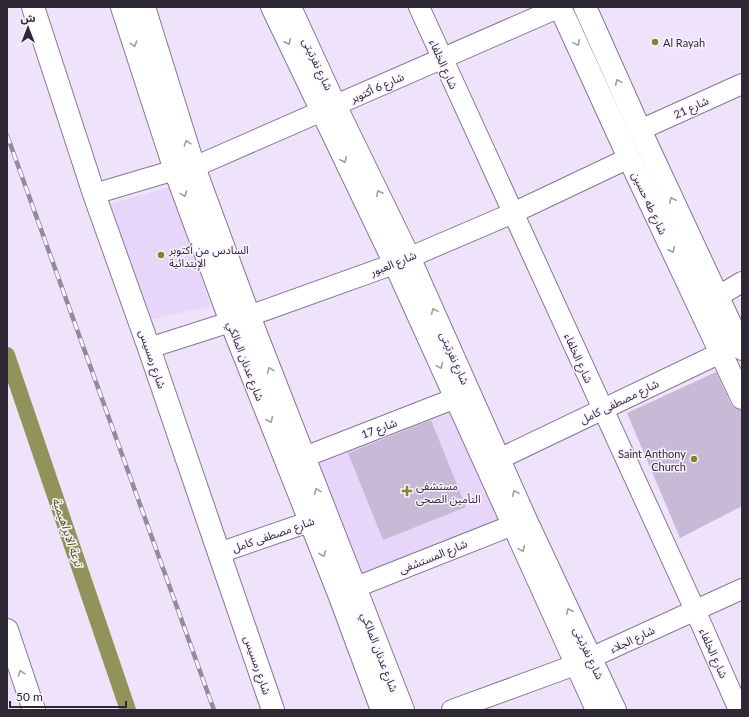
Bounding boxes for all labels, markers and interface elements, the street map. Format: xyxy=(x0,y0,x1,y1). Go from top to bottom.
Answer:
north arrow xyxy=(8,8,48,48)
text: ش xyxy=(20,11,36,25)
street label: شارع نفرتيتى xyxy=(298,36,336,93)
place label: Al Rayah xyxy=(663,36,705,49)
street label: شارع الخلفاء xyxy=(425,37,461,92)
marker: Al Rayah xyxy=(650,37,660,47)
one-way arrow xyxy=(283,38,291,46)
one-way arrow xyxy=(572,39,580,46)
one-way arrow xyxy=(129,40,138,47)
street label: شارع 6 أكتوبر xyxy=(347,69,407,107)
one-way arrow xyxy=(615,78,623,85)
street label: شارع 21 xyxy=(671,93,712,123)
one-way arrow xyxy=(183,140,192,147)
one-way arrow xyxy=(339,155,347,163)
street label: شارع طه حسين xyxy=(628,170,670,238)
one-way arrow xyxy=(179,190,188,197)
one-way arrow xyxy=(376,190,384,197)
one-way arrow xyxy=(669,196,677,204)
place label: السادس من أكتوبر الإبتدائية xyxy=(168,243,249,271)
one-way arrow xyxy=(667,245,675,253)
street label: شارع العبور xyxy=(367,248,419,280)
marker: السادس من أكتوبر الإبتدائية xyxy=(156,250,166,260)
one-way arrow xyxy=(431,307,439,315)
street label: شارع عدنان المالكي xyxy=(222,320,267,404)
street label: شارع رمسيس xyxy=(135,328,169,391)
street label: شارع نفرتيتى xyxy=(436,330,473,388)
street label: شارع الخلفاء xyxy=(560,331,596,386)
one-way arrow xyxy=(435,362,443,370)
one-way arrow xyxy=(267,367,275,375)
street label: شارع مصطفى كامل xyxy=(577,376,662,428)
street label: شارع 17 xyxy=(359,415,400,443)
one-way arrow xyxy=(265,417,273,424)
place label: Saint Anthony Church xyxy=(618,447,686,473)
marker: Saint Anthony Church xyxy=(689,454,699,464)
place label: مستشفى التأمين الصحى xyxy=(416,479,481,506)
marker: مستشفى التأمين الصحى xyxy=(401,485,413,497)
one-way arrow xyxy=(314,488,322,495)
one-way arrow xyxy=(512,490,520,498)
water label: ترعة الابراهيمية xyxy=(49,496,88,571)
street label: شارع مصطفى كامل xyxy=(230,514,317,556)
street label: شارع المستشفى xyxy=(397,536,470,577)
one-way arrow xyxy=(517,544,525,552)
one-way arrow xyxy=(318,549,326,557)
one-way arrow xyxy=(566,608,574,616)
street label: شارع عدنان المالكي xyxy=(356,611,401,695)
street label: شارع الجلاء xyxy=(608,623,658,657)
street label: شارع نفرتيتى xyxy=(569,625,607,682)
street label: شارع الخلفاء xyxy=(695,626,731,681)
street label: شارع رمسيس xyxy=(240,634,274,697)
one-way arrow xyxy=(18,670,26,677)
scale bar xyxy=(10,683,126,709)
text: 50 m xyxy=(16,689,43,704)

